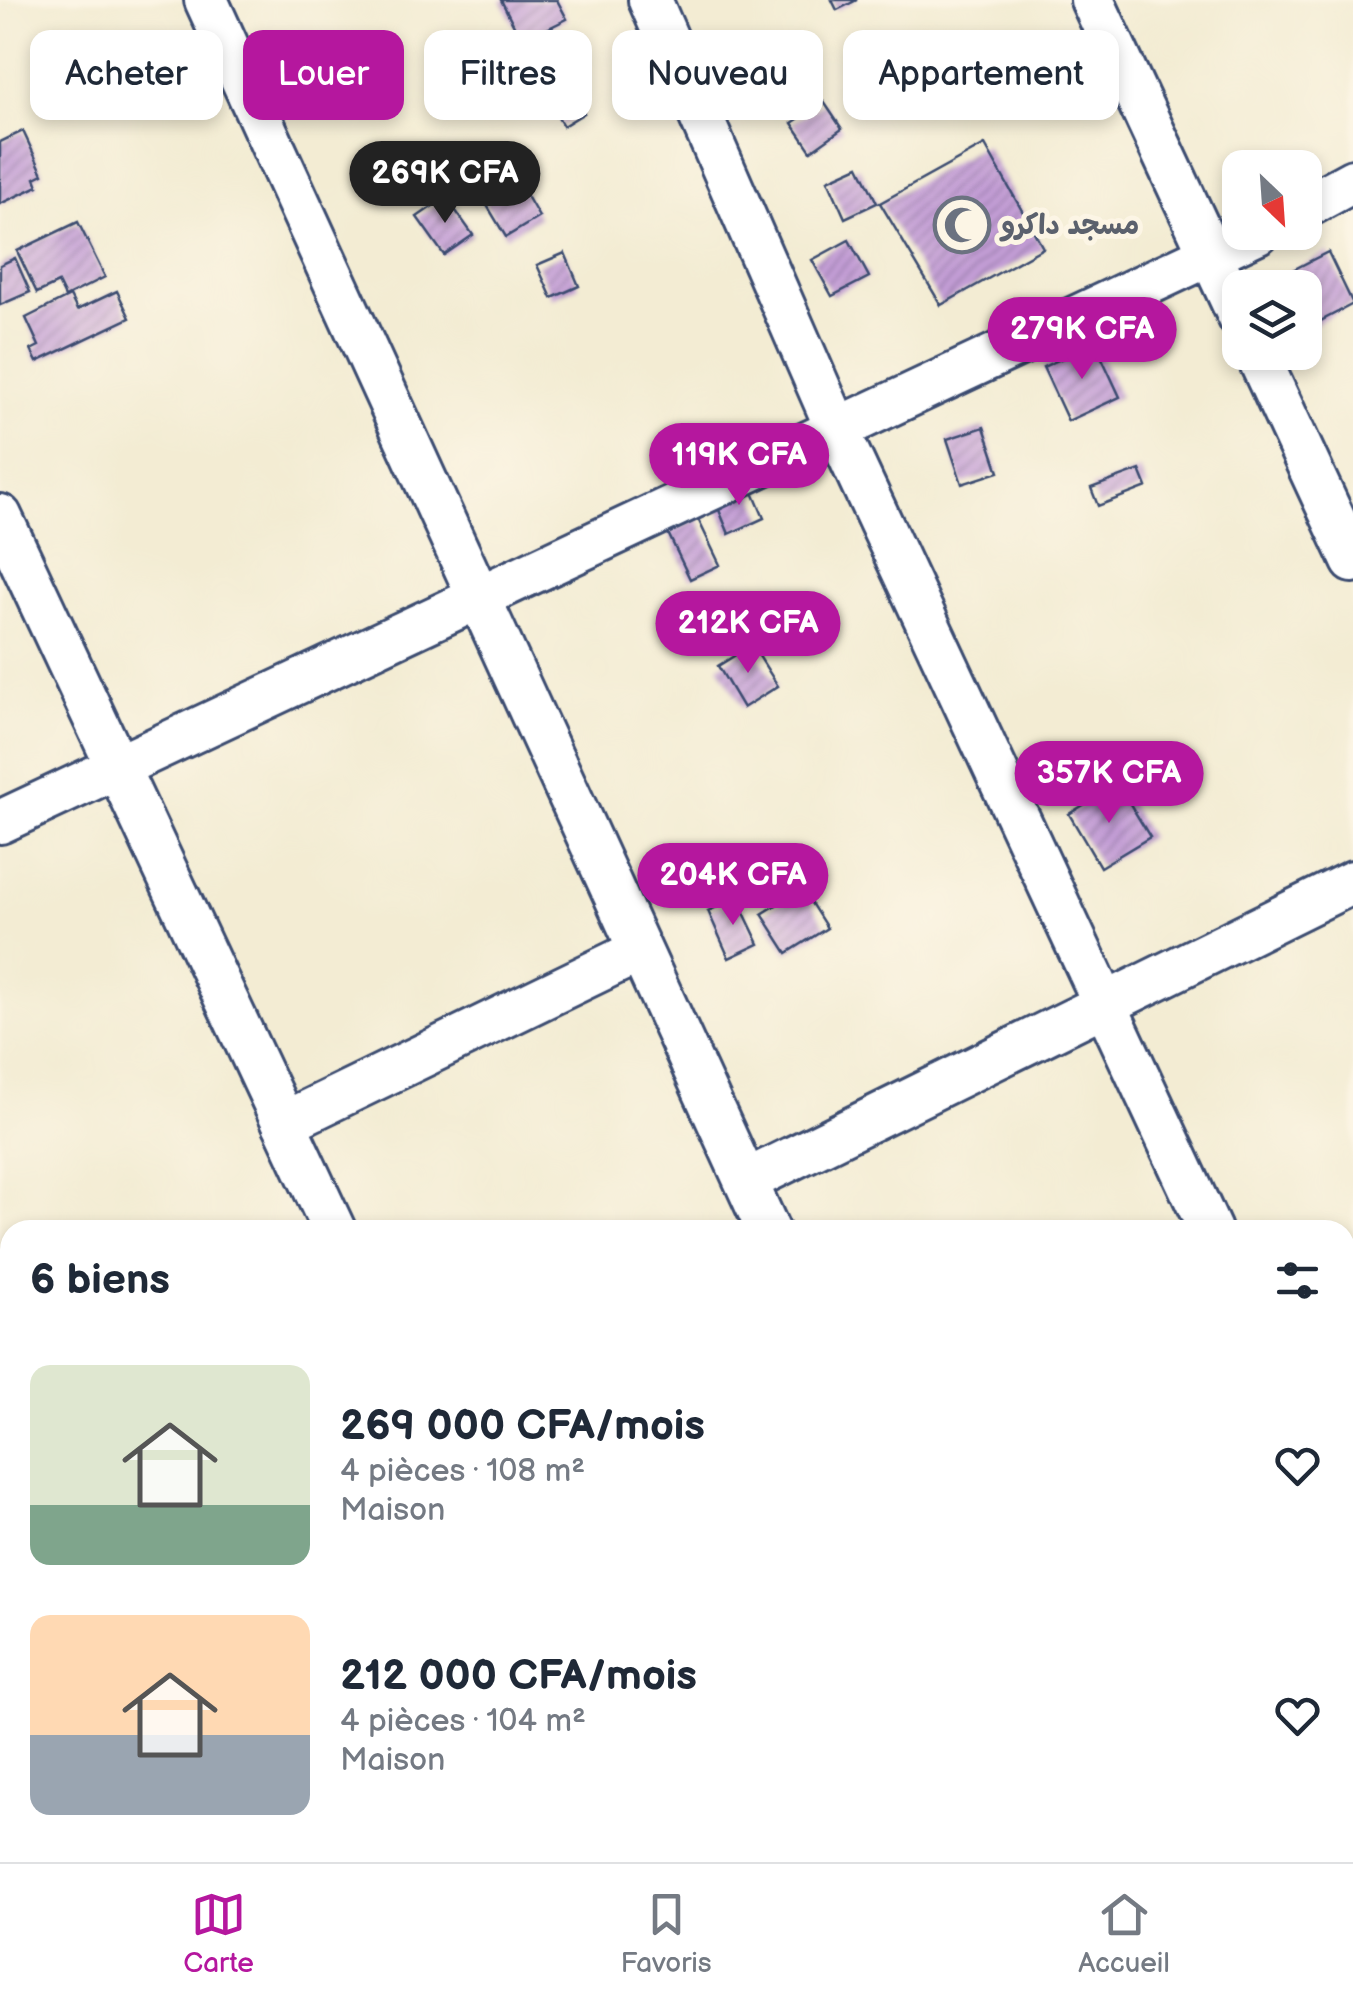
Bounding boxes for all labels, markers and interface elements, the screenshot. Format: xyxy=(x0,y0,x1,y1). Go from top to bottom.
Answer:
chip: Acheter xyxy=(30,30,223,120)
chip: Louer xyxy=(243,30,404,120)
chip: Filtres xyxy=(424,30,592,120)
chip: Nouveau xyxy=(612,30,823,120)
chip: Appartement xyxy=(843,30,1119,120)
pin: 269K CFA xyxy=(342,141,548,226)
north arrow xyxy=(1222,150,1322,250)
map controls xyxy=(1222,150,1322,370)
text: 269K CFA xyxy=(371,154,519,193)
mosque icon: مسجد داكرو xyxy=(932,195,992,255)
place label: مسجد داكرو xyxy=(999,209,1139,242)
button: layers xyxy=(1222,270,1322,370)
pin: 279K CFA xyxy=(979,297,1185,382)
text: 279K CFA xyxy=(1010,310,1154,349)
pin: 119K CFA xyxy=(636,423,842,508)
text: 119K CFA xyxy=(671,436,807,475)
pin: 212K CFA xyxy=(645,591,851,676)
text: 212K CFA xyxy=(677,604,819,643)
pin: 357K CFA xyxy=(1006,741,1212,826)
text: 357K CFA xyxy=(1037,754,1181,793)
pin: 204K CFA xyxy=(630,843,836,928)
text: 204K CFA xyxy=(659,856,807,895)
icon: filters xyxy=(1270,1253,1325,1308)
text: 6 biens xyxy=(30,1255,170,1306)
text: 269 000 CFA/mois xyxy=(340,1401,705,1452)
icon: home xyxy=(110,1405,230,1525)
icon: heart xyxy=(1270,1438,1325,1493)
text: 4 pièces · 108 m² xyxy=(340,1452,585,1491)
text: Maison xyxy=(340,1491,445,1530)
text: 212 000 CFA/mois xyxy=(340,1651,697,1702)
icon: home xyxy=(110,1655,230,1775)
icon: heart xyxy=(1270,1688,1325,1743)
text: 4 pièces · 104 m² xyxy=(340,1702,586,1741)
text: Maison xyxy=(340,1741,445,1780)
tab: Carte xyxy=(183,1887,254,1980)
tab: Favoris xyxy=(620,1887,712,1980)
tab: Accueil xyxy=(1078,1887,1170,1980)

